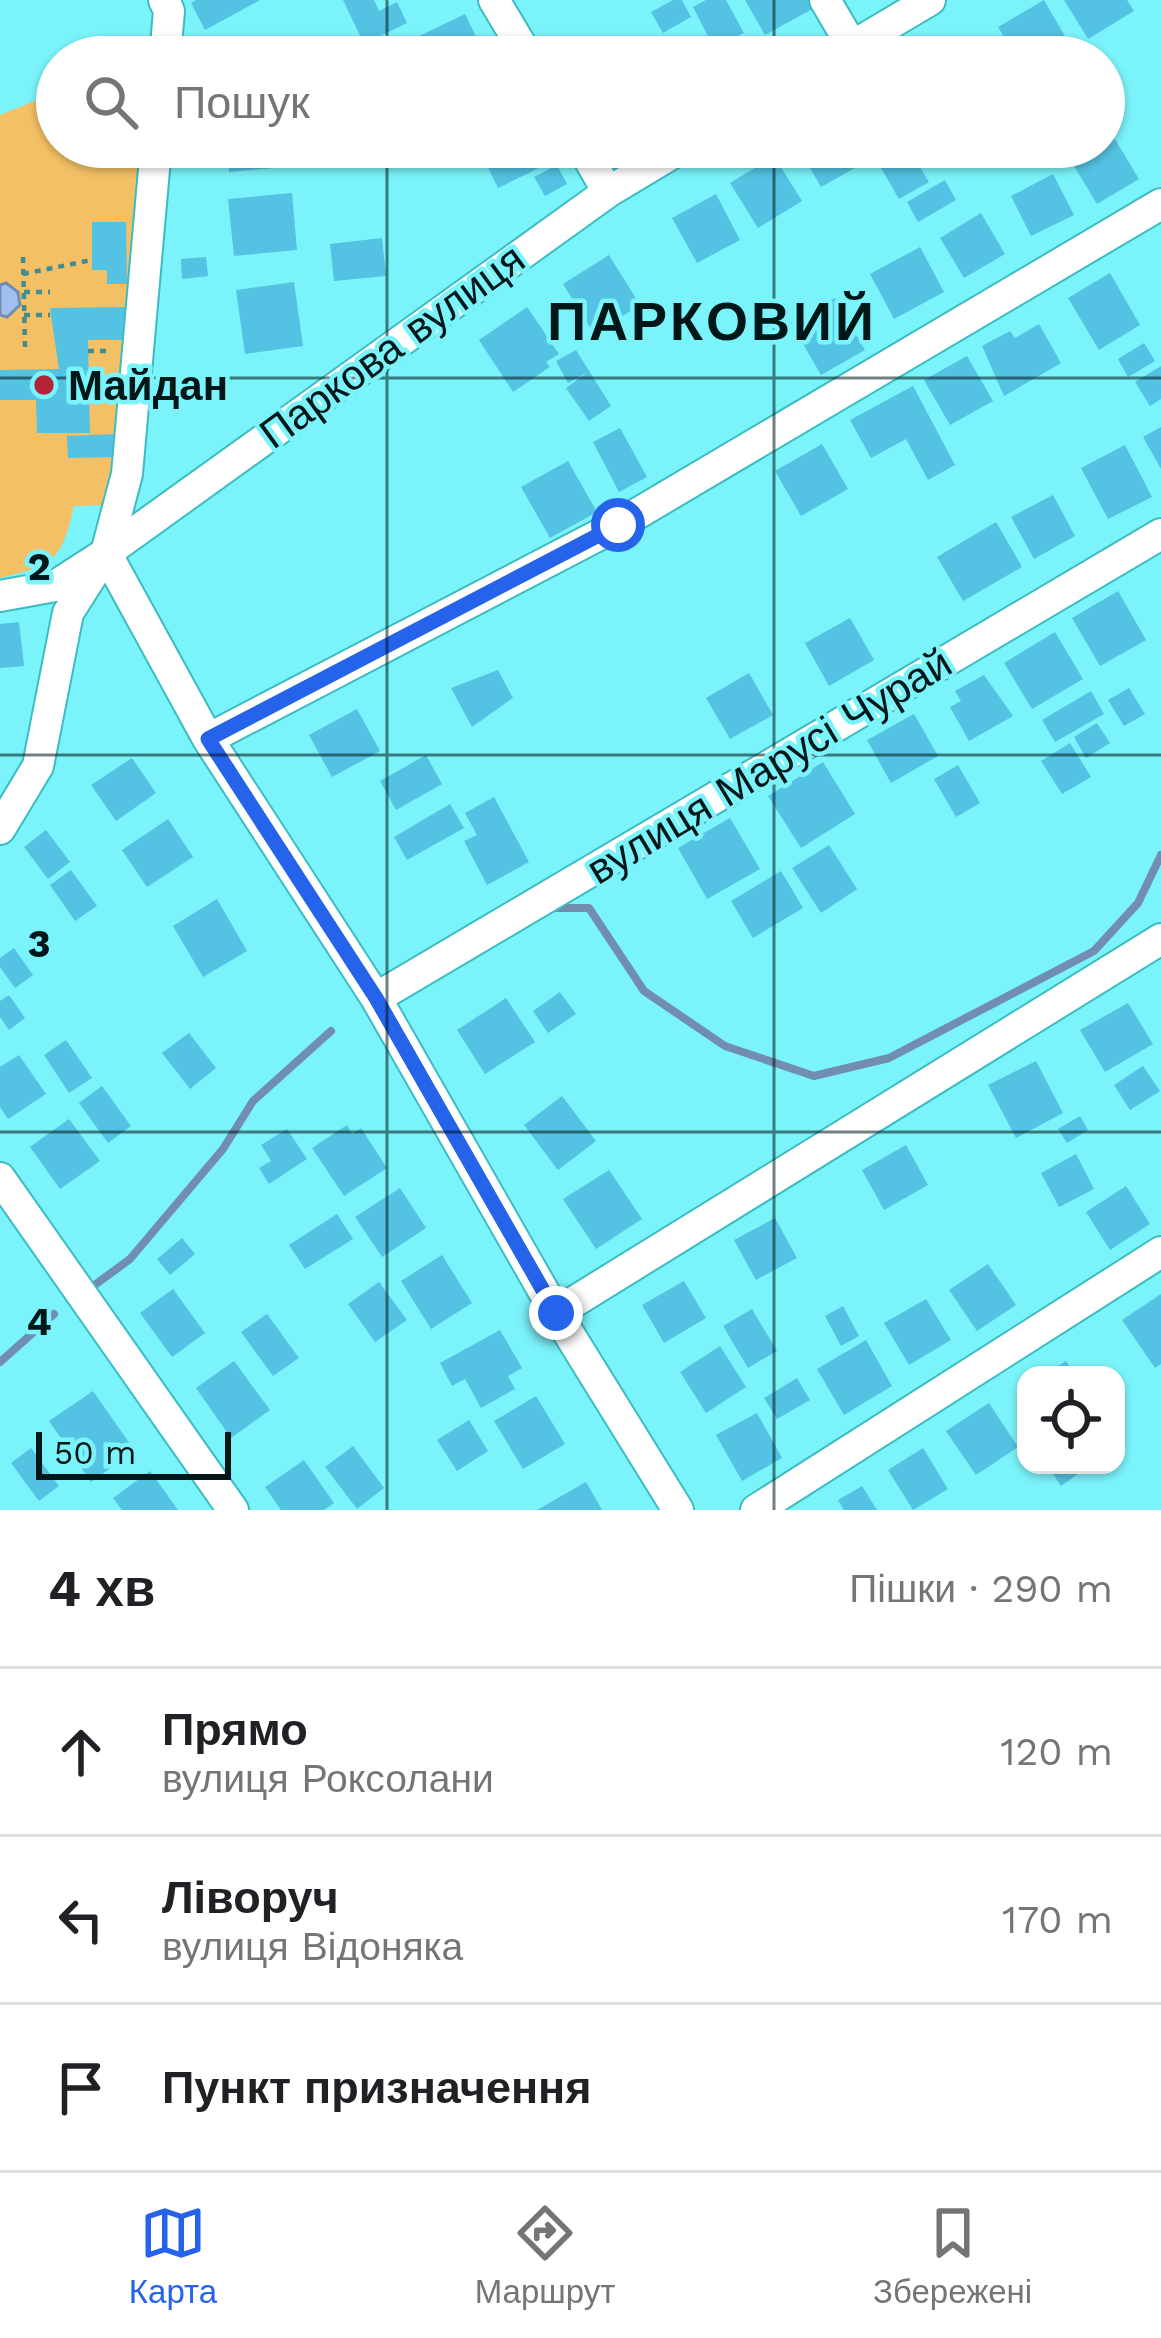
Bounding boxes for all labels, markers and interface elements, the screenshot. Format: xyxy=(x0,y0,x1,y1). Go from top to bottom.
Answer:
search box xyxy=(36,36,1125,168)
icon: search xyxy=(78,69,144,135)
text: Пошук xyxy=(174,76,310,129)
street label: Паркова вулиця xyxy=(250,234,534,458)
district label: ПАРКОВИЙ xyxy=(547,290,877,353)
place label: Майдан xyxy=(68,361,228,410)
marker: Майдан xyxy=(31,372,57,398)
route start xyxy=(591,498,645,552)
text: 2 xyxy=(27,544,51,589)
street label: вулиця Марусі Чурай xyxy=(578,638,960,894)
text: 3 xyxy=(27,921,51,966)
route end xyxy=(529,1286,583,1340)
text: 4 xyxy=(26,1299,52,1344)
map controls xyxy=(1017,1366,1125,1474)
button: locate xyxy=(1017,1366,1125,1474)
scale bar xyxy=(36,1426,231,1479)
text: 50 m xyxy=(54,1433,136,1472)
text: 4 хв xyxy=(48,1559,155,1618)
text: Пішки · 290 m xyxy=(849,1566,1113,1611)
text: Прямо xyxy=(162,1703,308,1756)
icon: ahead xyxy=(48,1719,114,1785)
text: 120 m xyxy=(1000,1729,1113,1774)
text: вулиця Роксолани xyxy=(162,1756,494,1801)
text: Ліворуч xyxy=(162,1871,339,1924)
icon: left xyxy=(48,1887,114,1953)
text: 170 m xyxy=(1002,1897,1113,1942)
text: вулиця Відоняка xyxy=(162,1924,463,1969)
icon: arrive xyxy=(48,2055,114,2121)
text: Пункт призначення xyxy=(162,2061,592,2114)
tab: Карта xyxy=(129,2200,217,2311)
tab: Маршрут xyxy=(475,2200,615,2311)
tab: Збережені xyxy=(873,2200,1032,2311)

